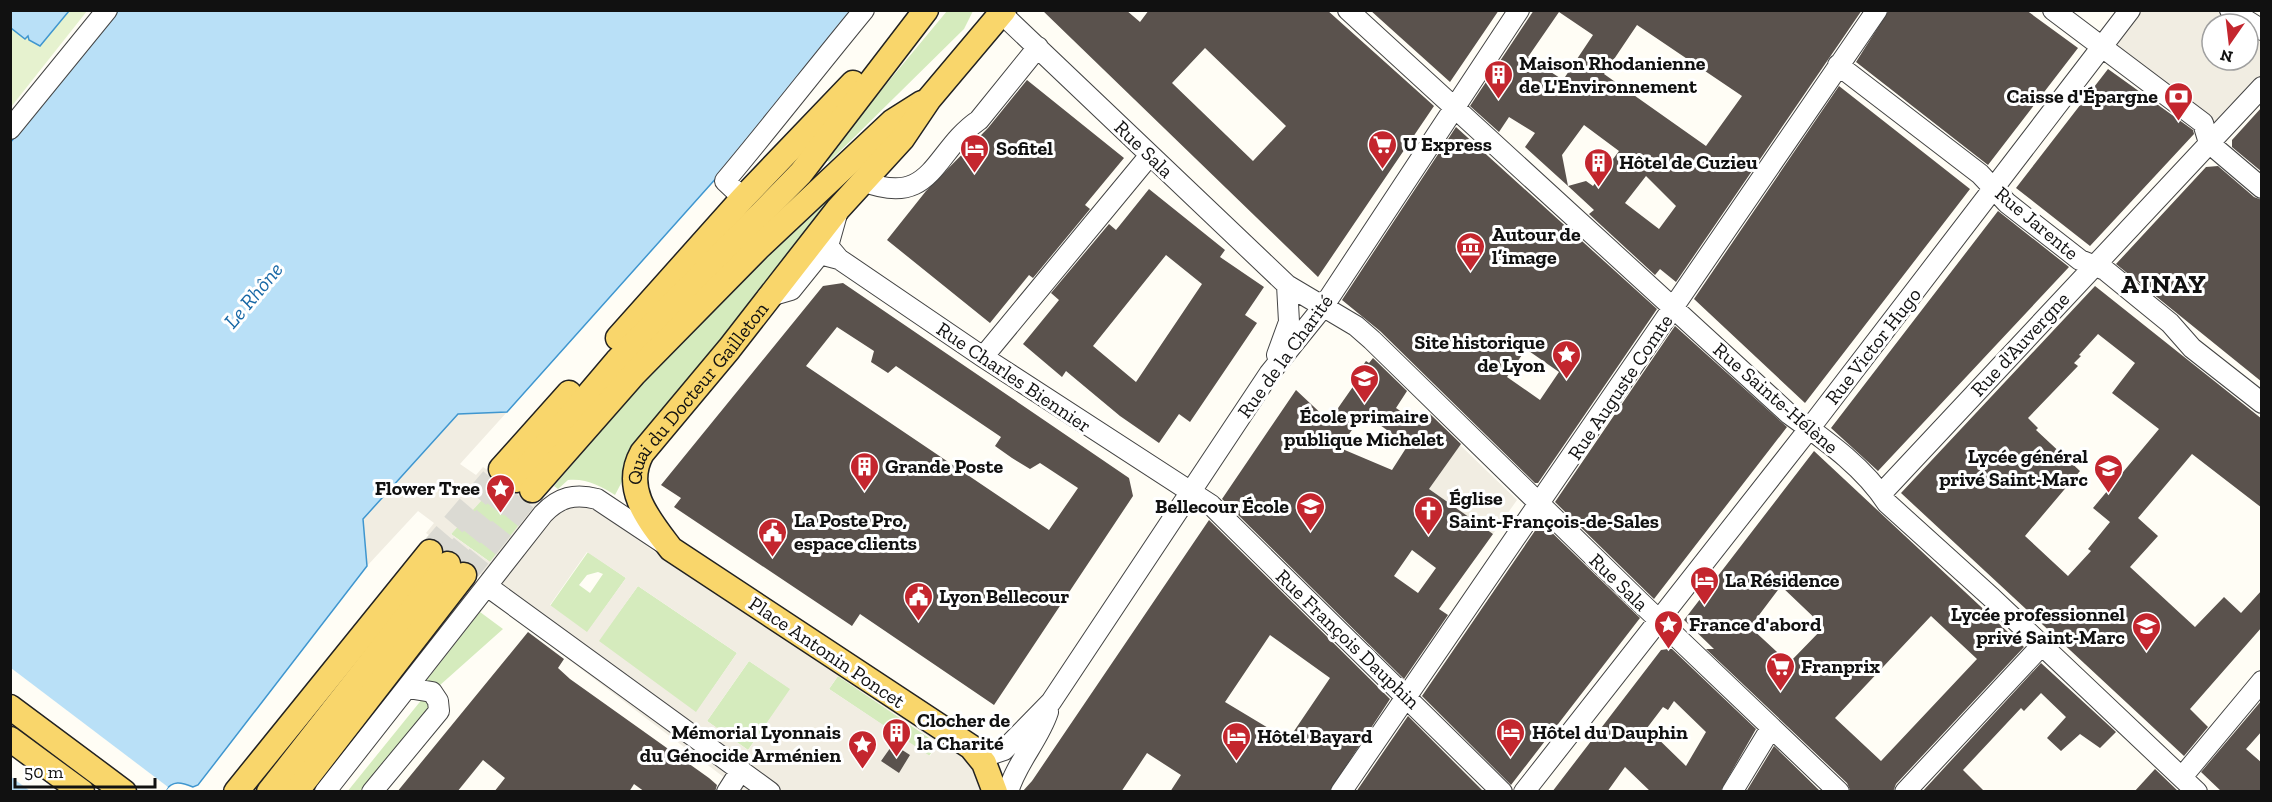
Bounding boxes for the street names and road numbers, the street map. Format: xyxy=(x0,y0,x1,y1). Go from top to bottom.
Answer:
street label: Rue Sala xyxy=(1109,115,1179,183)
street label: Rue Jarente xyxy=(1990,181,2084,265)
street label: Rue Victor Hugo xyxy=(1820,283,1926,409)
street label: Rue d'Auvergne xyxy=(1966,287,2074,401)
street label: Rue de la Charité xyxy=(1232,290,1338,422)
street label: Quai du Docteur Gailleton xyxy=(623,297,774,485)
street label: Rue Auguste Comte xyxy=(1562,310,1678,464)
street label: Rue Charles Biennier xyxy=(932,316,1096,438)
street label: Rue Sainte-Hélène xyxy=(1709,337,1843,459)
street label: Rue Sala xyxy=(1584,548,1654,616)
street label: Rue François Dauphin xyxy=(1271,564,1425,714)
street label: Place Antonin Poncet xyxy=(744,591,910,713)

